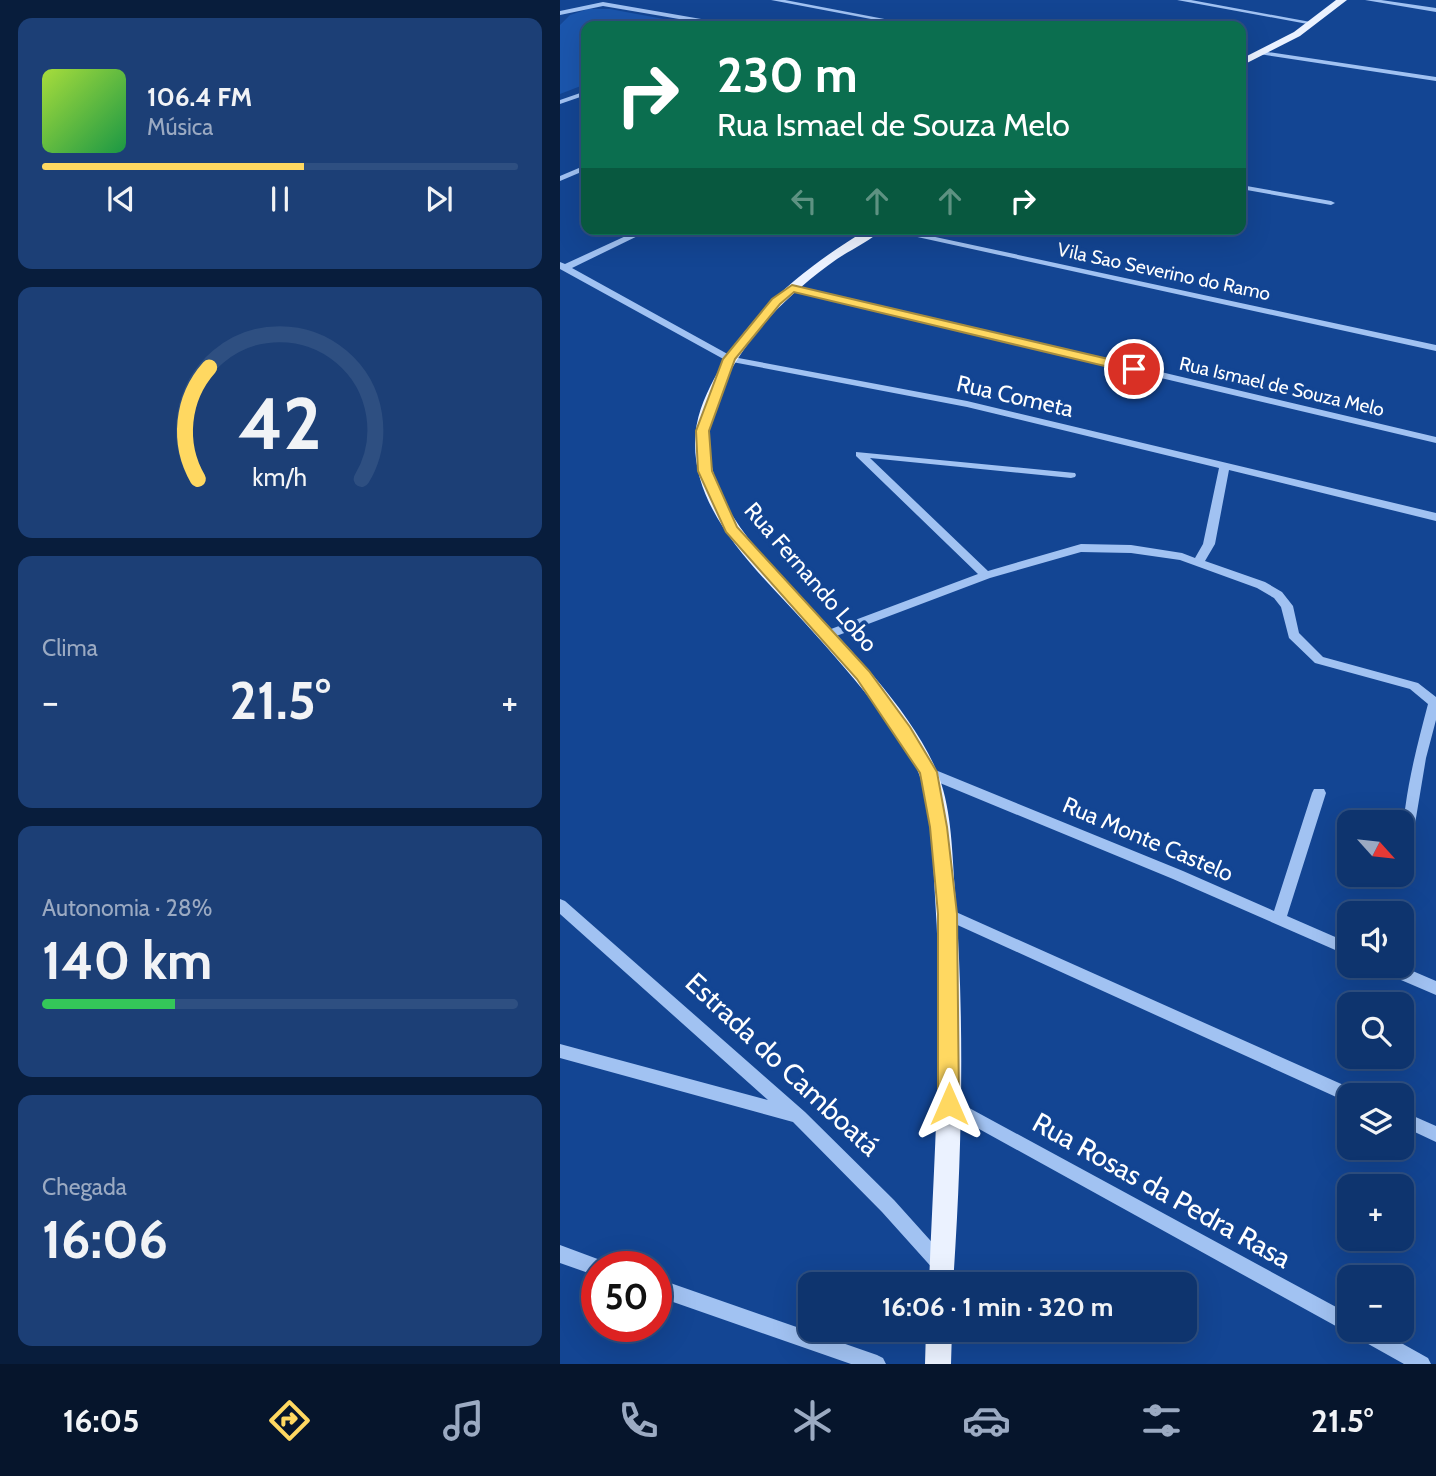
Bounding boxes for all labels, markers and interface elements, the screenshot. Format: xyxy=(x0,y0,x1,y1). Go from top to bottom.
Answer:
text: 230 m xyxy=(717,45,858,104)
icon: right xyxy=(602,49,693,140)
text: 106.4 FM xyxy=(147,81,252,113)
text: Rua Ismael de Souza Melo xyxy=(717,105,1070,144)
text: Música xyxy=(147,113,213,141)
icon: previous xyxy=(102,180,140,218)
icon: pause xyxy=(261,180,299,218)
icon: next xyxy=(420,180,458,218)
icon: left xyxy=(785,182,823,220)
icon: ahead xyxy=(858,182,896,220)
icon: ahead xyxy=(931,182,969,220)
icon: right xyxy=(1004,182,1042,220)
street label: Vila Sao Severino do Ramo xyxy=(1055,238,1273,305)
pin xyxy=(1104,339,1164,399)
icon: arrive xyxy=(1115,350,1153,388)
street label: Rua Ismael de Souza Melo xyxy=(1177,352,1387,421)
street label: Rua Cometa xyxy=(954,369,1076,423)
text: 42 xyxy=(238,379,322,467)
text: km/h xyxy=(253,462,307,492)
street label: Rua Fernando Lobo xyxy=(739,497,883,657)
text: Clima xyxy=(42,634,98,662)
text: 21.5° xyxy=(229,669,331,732)
text: − xyxy=(42,678,59,725)
text: + xyxy=(501,678,518,725)
street label: Rua Monte Castelo xyxy=(1059,790,1237,888)
north arrow xyxy=(1337,810,1414,887)
map controls xyxy=(1337,810,1414,1342)
text: Autonomia · 28% xyxy=(42,894,212,922)
button: sound xyxy=(1337,901,1414,978)
text: 140 km xyxy=(42,929,212,992)
street label: Estrada do Camboatá xyxy=(679,965,888,1163)
button: search xyxy=(1337,992,1414,1069)
position arrow xyxy=(912,1067,986,1141)
button: layers xyxy=(1337,1083,1414,1160)
street label: Rua Rosas da Pedra Rasa xyxy=(1027,1105,1298,1275)
text: Chegada xyxy=(42,1173,127,1201)
button: + xyxy=(1337,1174,1414,1251)
text: 16:06 xyxy=(42,1208,168,1271)
speed limit sign: 50 xyxy=(581,1251,672,1342)
button: − xyxy=(1337,1265,1414,1342)
text: 16:06 · 1 min · 320 m xyxy=(882,1291,1113,1323)
icon: directions xyxy=(265,1396,314,1445)
icon: music xyxy=(439,1396,488,1445)
icon: phone xyxy=(614,1396,663,1445)
icon: climate xyxy=(788,1396,837,1445)
icon: car xyxy=(962,1396,1011,1445)
icon: filters xyxy=(1137,1396,1186,1445)
text: 16:05 xyxy=(63,1401,139,1440)
text: 21.5° xyxy=(1311,1401,1373,1440)

